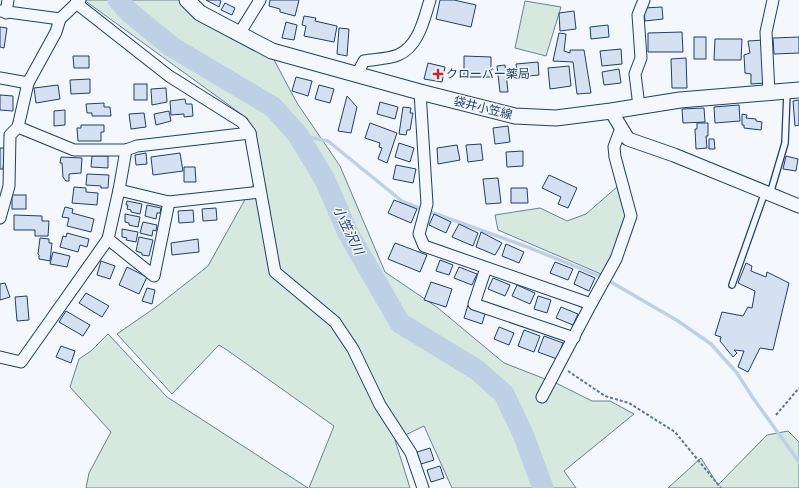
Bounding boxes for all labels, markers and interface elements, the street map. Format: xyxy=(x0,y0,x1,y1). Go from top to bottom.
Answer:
place label: クローバー薬局 xyxy=(446,67,530,81)
marker: クローバー薬局 xyxy=(433,69,443,79)
street label: 袋井小笠線 xyxy=(451,94,514,122)
water label: 小笠沢川 xyxy=(330,204,368,259)

